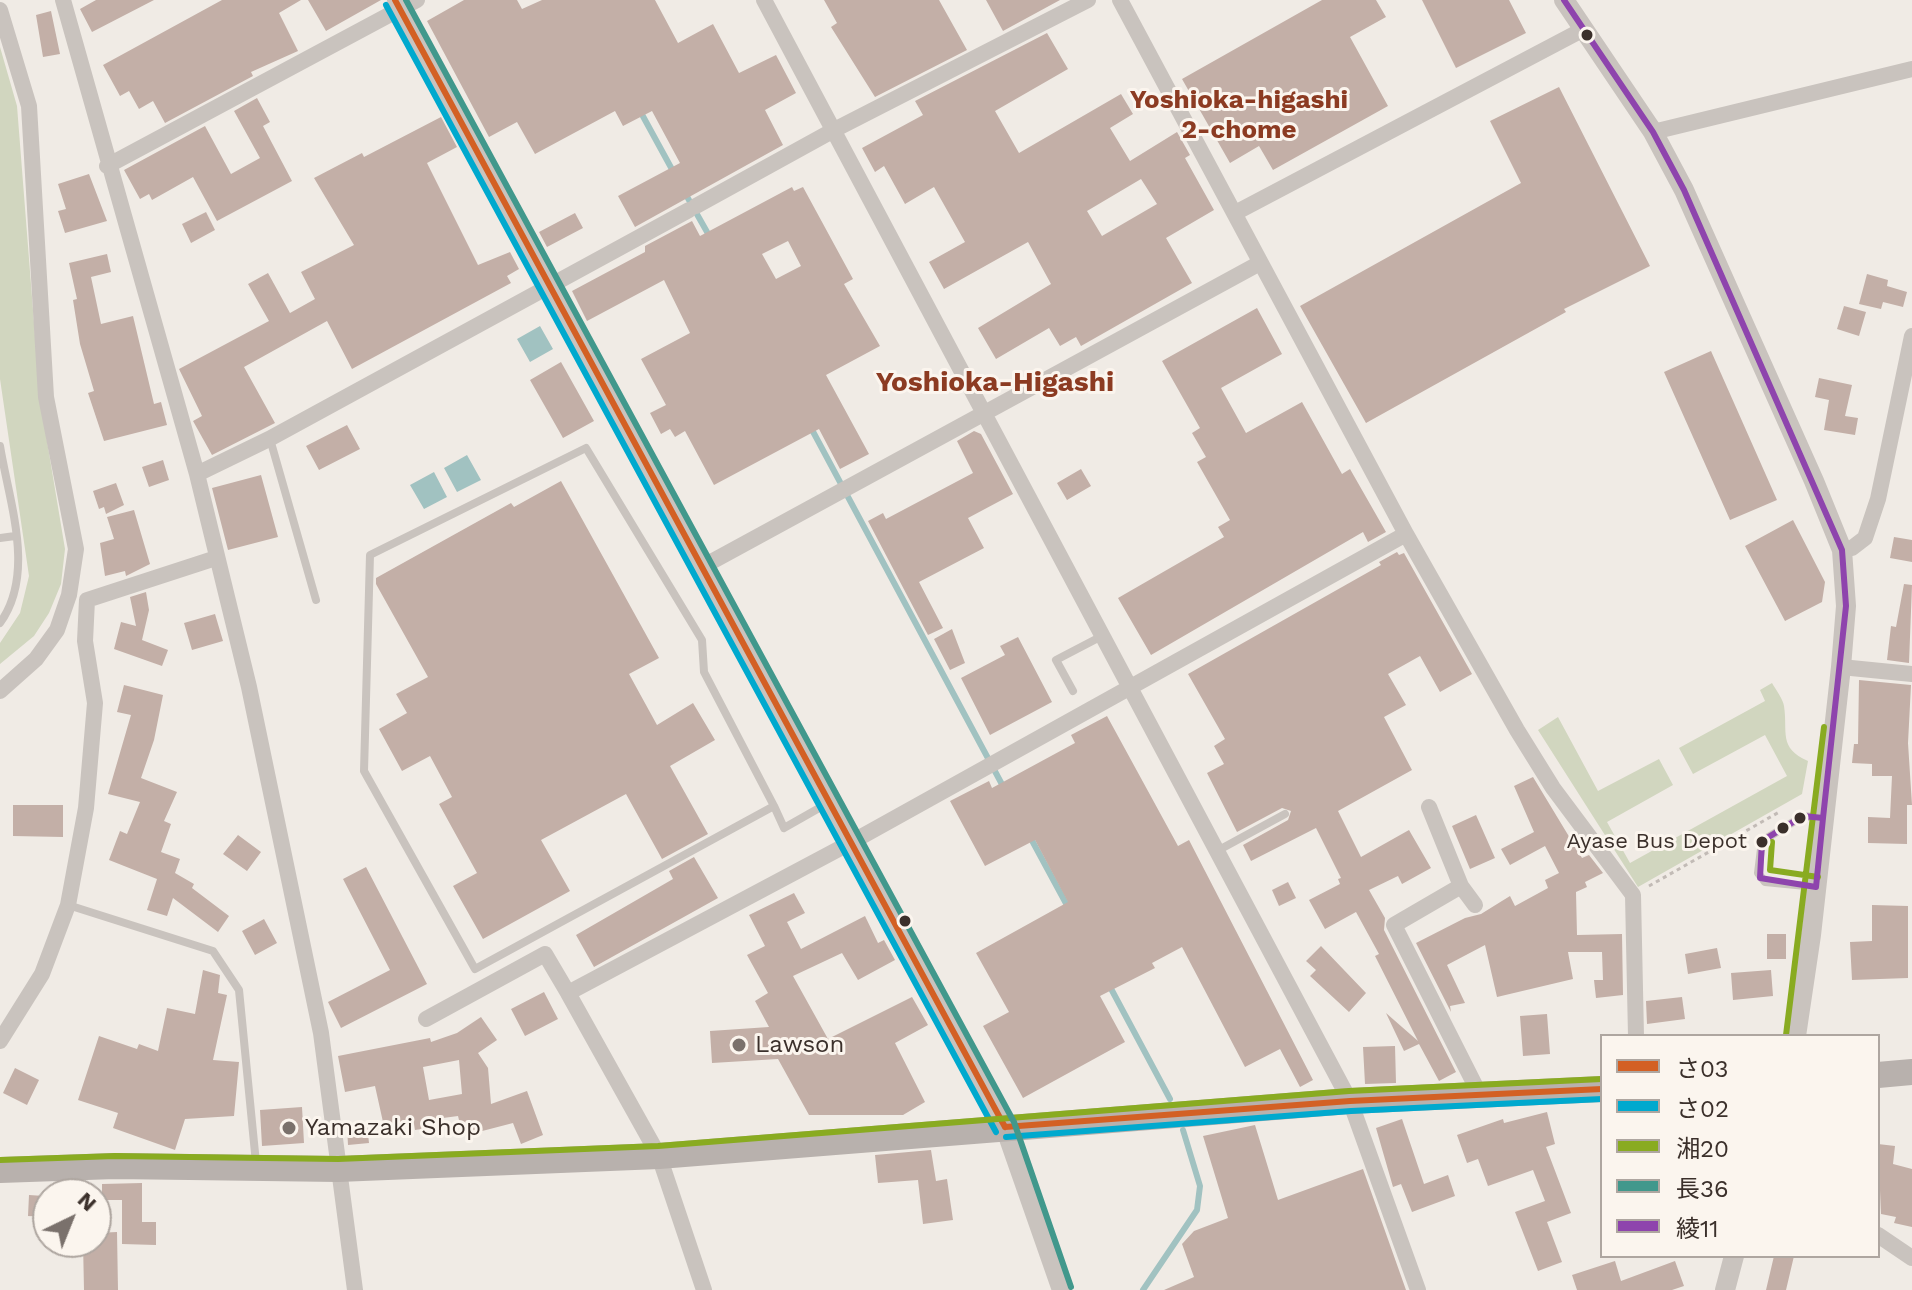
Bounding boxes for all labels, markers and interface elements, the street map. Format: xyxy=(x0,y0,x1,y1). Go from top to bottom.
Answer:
unlabelled marker xyxy=(1579,27,1595,43)
district label: Yoshioka-higashi 2-chome xyxy=(1130,84,1348,146)
district label: Yoshioka-Higashi xyxy=(876,366,1114,400)
unlabelled marker xyxy=(1792,810,1808,826)
unlabelled marker xyxy=(1775,820,1791,836)
place label: Ayase Bus Depot xyxy=(1567,829,1747,855)
marker: Ayase Bus Depot xyxy=(1754,834,1770,850)
unlabelled marker xyxy=(897,913,913,929)
place label: Lawson xyxy=(755,1031,844,1059)
legend xyxy=(1600,1034,1880,1258)
marker: Lawson xyxy=(730,1036,748,1054)
text: さ03 xyxy=(1676,1055,1728,1083)
text: さ02 xyxy=(1676,1095,1729,1123)
place label: Yamazaki Shop xyxy=(305,1114,481,1142)
marker: Yamazaki Shop xyxy=(280,1119,298,1137)
text: 湘20 xyxy=(1676,1135,1729,1163)
text: 長36 xyxy=(1676,1175,1729,1203)
north arrow xyxy=(32,1178,112,1258)
text: N xyxy=(73,1187,102,1216)
text: 綾11 xyxy=(1676,1215,1719,1243)

